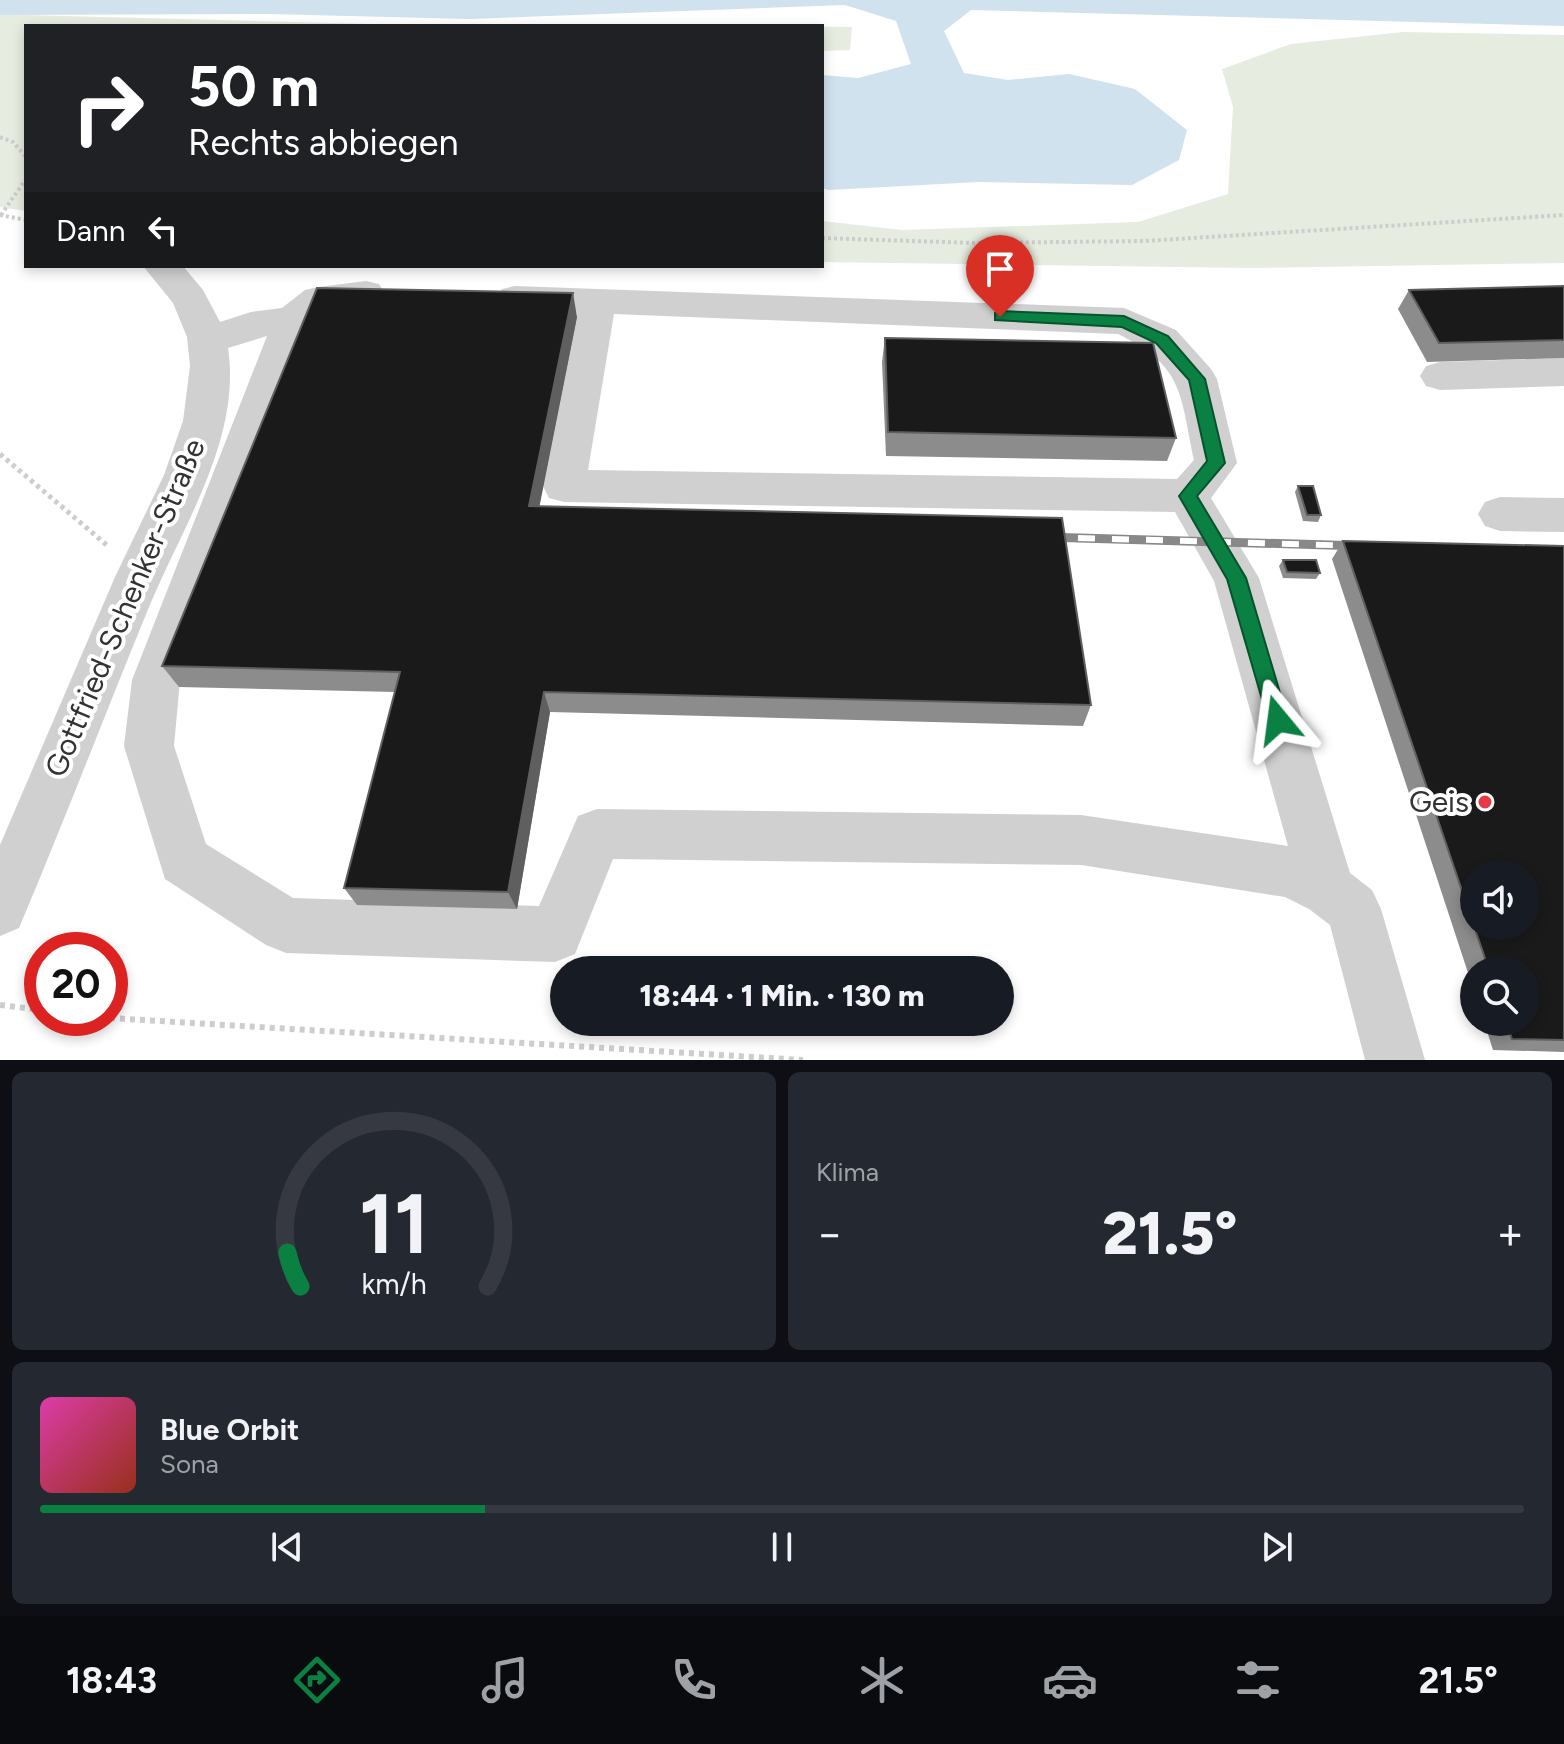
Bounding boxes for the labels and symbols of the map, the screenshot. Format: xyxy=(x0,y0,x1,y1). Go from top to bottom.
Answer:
pin xyxy=(966,235,1034,317)
street label: Gottfried-Schenker-Straße xyxy=(36,433,213,782)
position arrow xyxy=(1236,678,1320,762)
place label: Geis xyxy=(1409,783,1469,820)
marker: Geis xyxy=(1476,793,1494,811)
speed limit sign: 20 xyxy=(24,932,128,1036)

